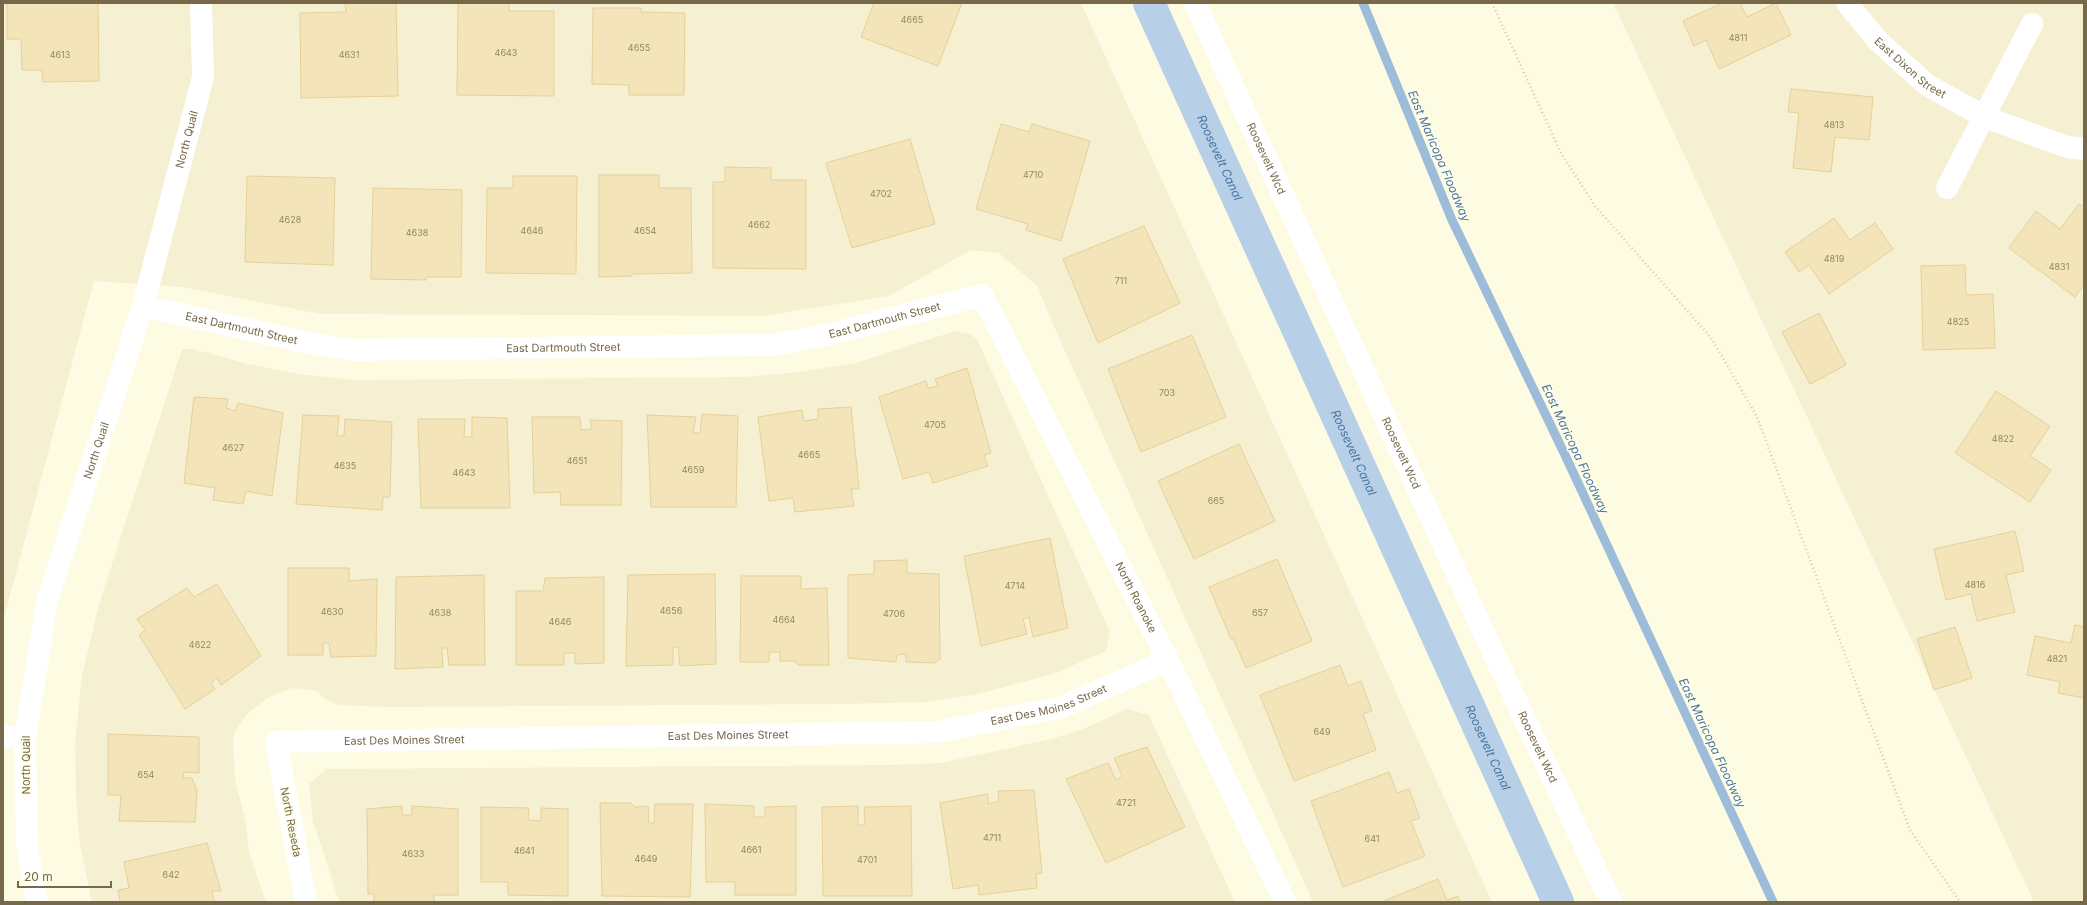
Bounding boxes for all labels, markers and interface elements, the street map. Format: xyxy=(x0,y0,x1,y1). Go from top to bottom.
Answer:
house number: 4665 xyxy=(901,14,923,25)
house number: 4811 xyxy=(1729,32,1747,43)
street label: East Dixon Street xyxy=(1871,34,1949,101)
house number: 4655 xyxy=(628,42,650,53)
house number: 4643 xyxy=(495,47,518,58)
house number: 4613 xyxy=(50,49,71,60)
house number: 4631 xyxy=(339,49,359,60)
water label: East Maricopa Floodway xyxy=(1405,88,1474,224)
street label: North Quail xyxy=(172,109,201,170)
water label: Roosevelt Canal xyxy=(1194,112,1246,203)
house number: 4813 xyxy=(1824,119,1845,130)
street label: Roosevelt Wcd xyxy=(1244,120,1289,197)
house number: 4710 xyxy=(1023,169,1043,180)
house number: 4702 xyxy=(870,188,892,199)
house number: 4628 xyxy=(279,214,302,225)
house number: 4662 xyxy=(748,219,770,230)
house number: 4646 xyxy=(521,225,544,236)
house number: 4654 xyxy=(634,225,657,236)
house number: 4638 xyxy=(406,227,429,238)
house number: 4819 xyxy=(1824,253,1845,264)
house number: 4831 xyxy=(2049,261,2069,272)
house number: 711 xyxy=(1115,275,1127,286)
street label: East Dartmouth Street xyxy=(827,299,942,341)
street label: East Dartmouth Street xyxy=(184,309,299,347)
house number: 4825 xyxy=(1947,316,1969,327)
street label: East Dartmouth Street xyxy=(506,340,621,355)
water label: East Maricopa Floodway xyxy=(1539,381,1612,516)
house number: 703 xyxy=(1159,387,1176,398)
water label: Roosevelt Canal xyxy=(1328,407,1380,498)
street label: Roosevelt Wcd xyxy=(1379,415,1424,491)
house number: 4705 xyxy=(924,419,946,430)
street label: North Quail xyxy=(80,420,112,481)
house number: 4822 xyxy=(1992,433,2014,444)
house number: 4627 xyxy=(222,442,244,453)
house number: 4665 xyxy=(798,449,820,460)
house number: 4651 xyxy=(567,455,587,466)
house number: 4635 xyxy=(334,460,356,471)
house number: 4659 xyxy=(682,464,705,475)
house number: 4643 xyxy=(453,467,476,478)
house number: 665 xyxy=(1208,495,1224,506)
street label: North Roanoke xyxy=(1112,560,1160,635)
house number: 4816 xyxy=(1965,579,1986,590)
house number: 4714 xyxy=(1005,580,1025,591)
house number: 4656 xyxy=(660,605,683,616)
house number: 4630 xyxy=(321,606,344,617)
house number: 4638 xyxy=(429,607,452,618)
house number: 657 xyxy=(1252,607,1268,618)
house number: 4706 xyxy=(883,608,905,619)
house number: 4664 xyxy=(773,614,796,625)
house number: 4646 xyxy=(549,616,572,627)
house number: 4622 xyxy=(189,639,211,650)
house number: 4821 xyxy=(2047,653,2067,664)
water label: East Maricopa Floodway xyxy=(1676,675,1749,810)
street label: East Des Moines Street xyxy=(989,681,1109,728)
water label: Roosevelt Canal xyxy=(1462,702,1514,793)
street label: Roosevelt Wcd xyxy=(1515,709,1561,785)
house number: 649 xyxy=(1314,726,1331,737)
street label: East Des Moines Street xyxy=(668,727,789,743)
street label: East Des Moines Street xyxy=(344,732,465,748)
street label: North Quail xyxy=(19,736,33,794)
house number: 654 xyxy=(138,769,155,780)
street label: North Reseda xyxy=(277,786,305,858)
house number: 4721 xyxy=(1116,797,1136,808)
house number: 4711 xyxy=(983,832,1001,843)
house number: 641 xyxy=(1365,833,1379,844)
house number: 4661 xyxy=(741,844,761,855)
house number: 4641 xyxy=(514,845,534,856)
house number: 4633 xyxy=(402,848,425,859)
house number: 4649 xyxy=(635,853,658,864)
house number: 4701 xyxy=(857,854,877,865)
scale bar xyxy=(18,863,111,889)
text: 20 m xyxy=(24,869,53,884)
house number: 642 xyxy=(163,869,179,880)

